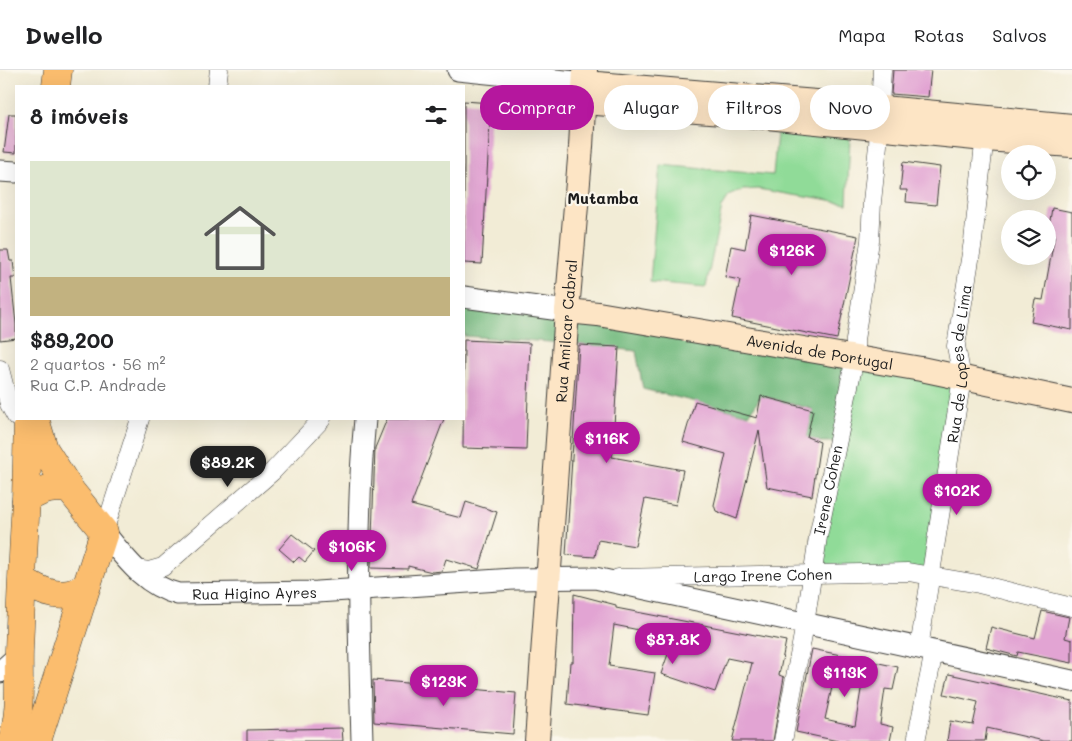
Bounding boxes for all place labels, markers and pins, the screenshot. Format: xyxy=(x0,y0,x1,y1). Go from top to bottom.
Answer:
pin: $126K xyxy=(757,234,827,276)
pin: $116K xyxy=(572,422,642,464)
pin: $89.2K xyxy=(187,446,269,488)
pin: $102K xyxy=(922,474,992,516)
pin: $106K xyxy=(317,530,387,572)
pin: $87.8K xyxy=(632,622,714,665)
pin: $113K xyxy=(810,656,880,698)
pin: $123K xyxy=(409,664,479,707)

